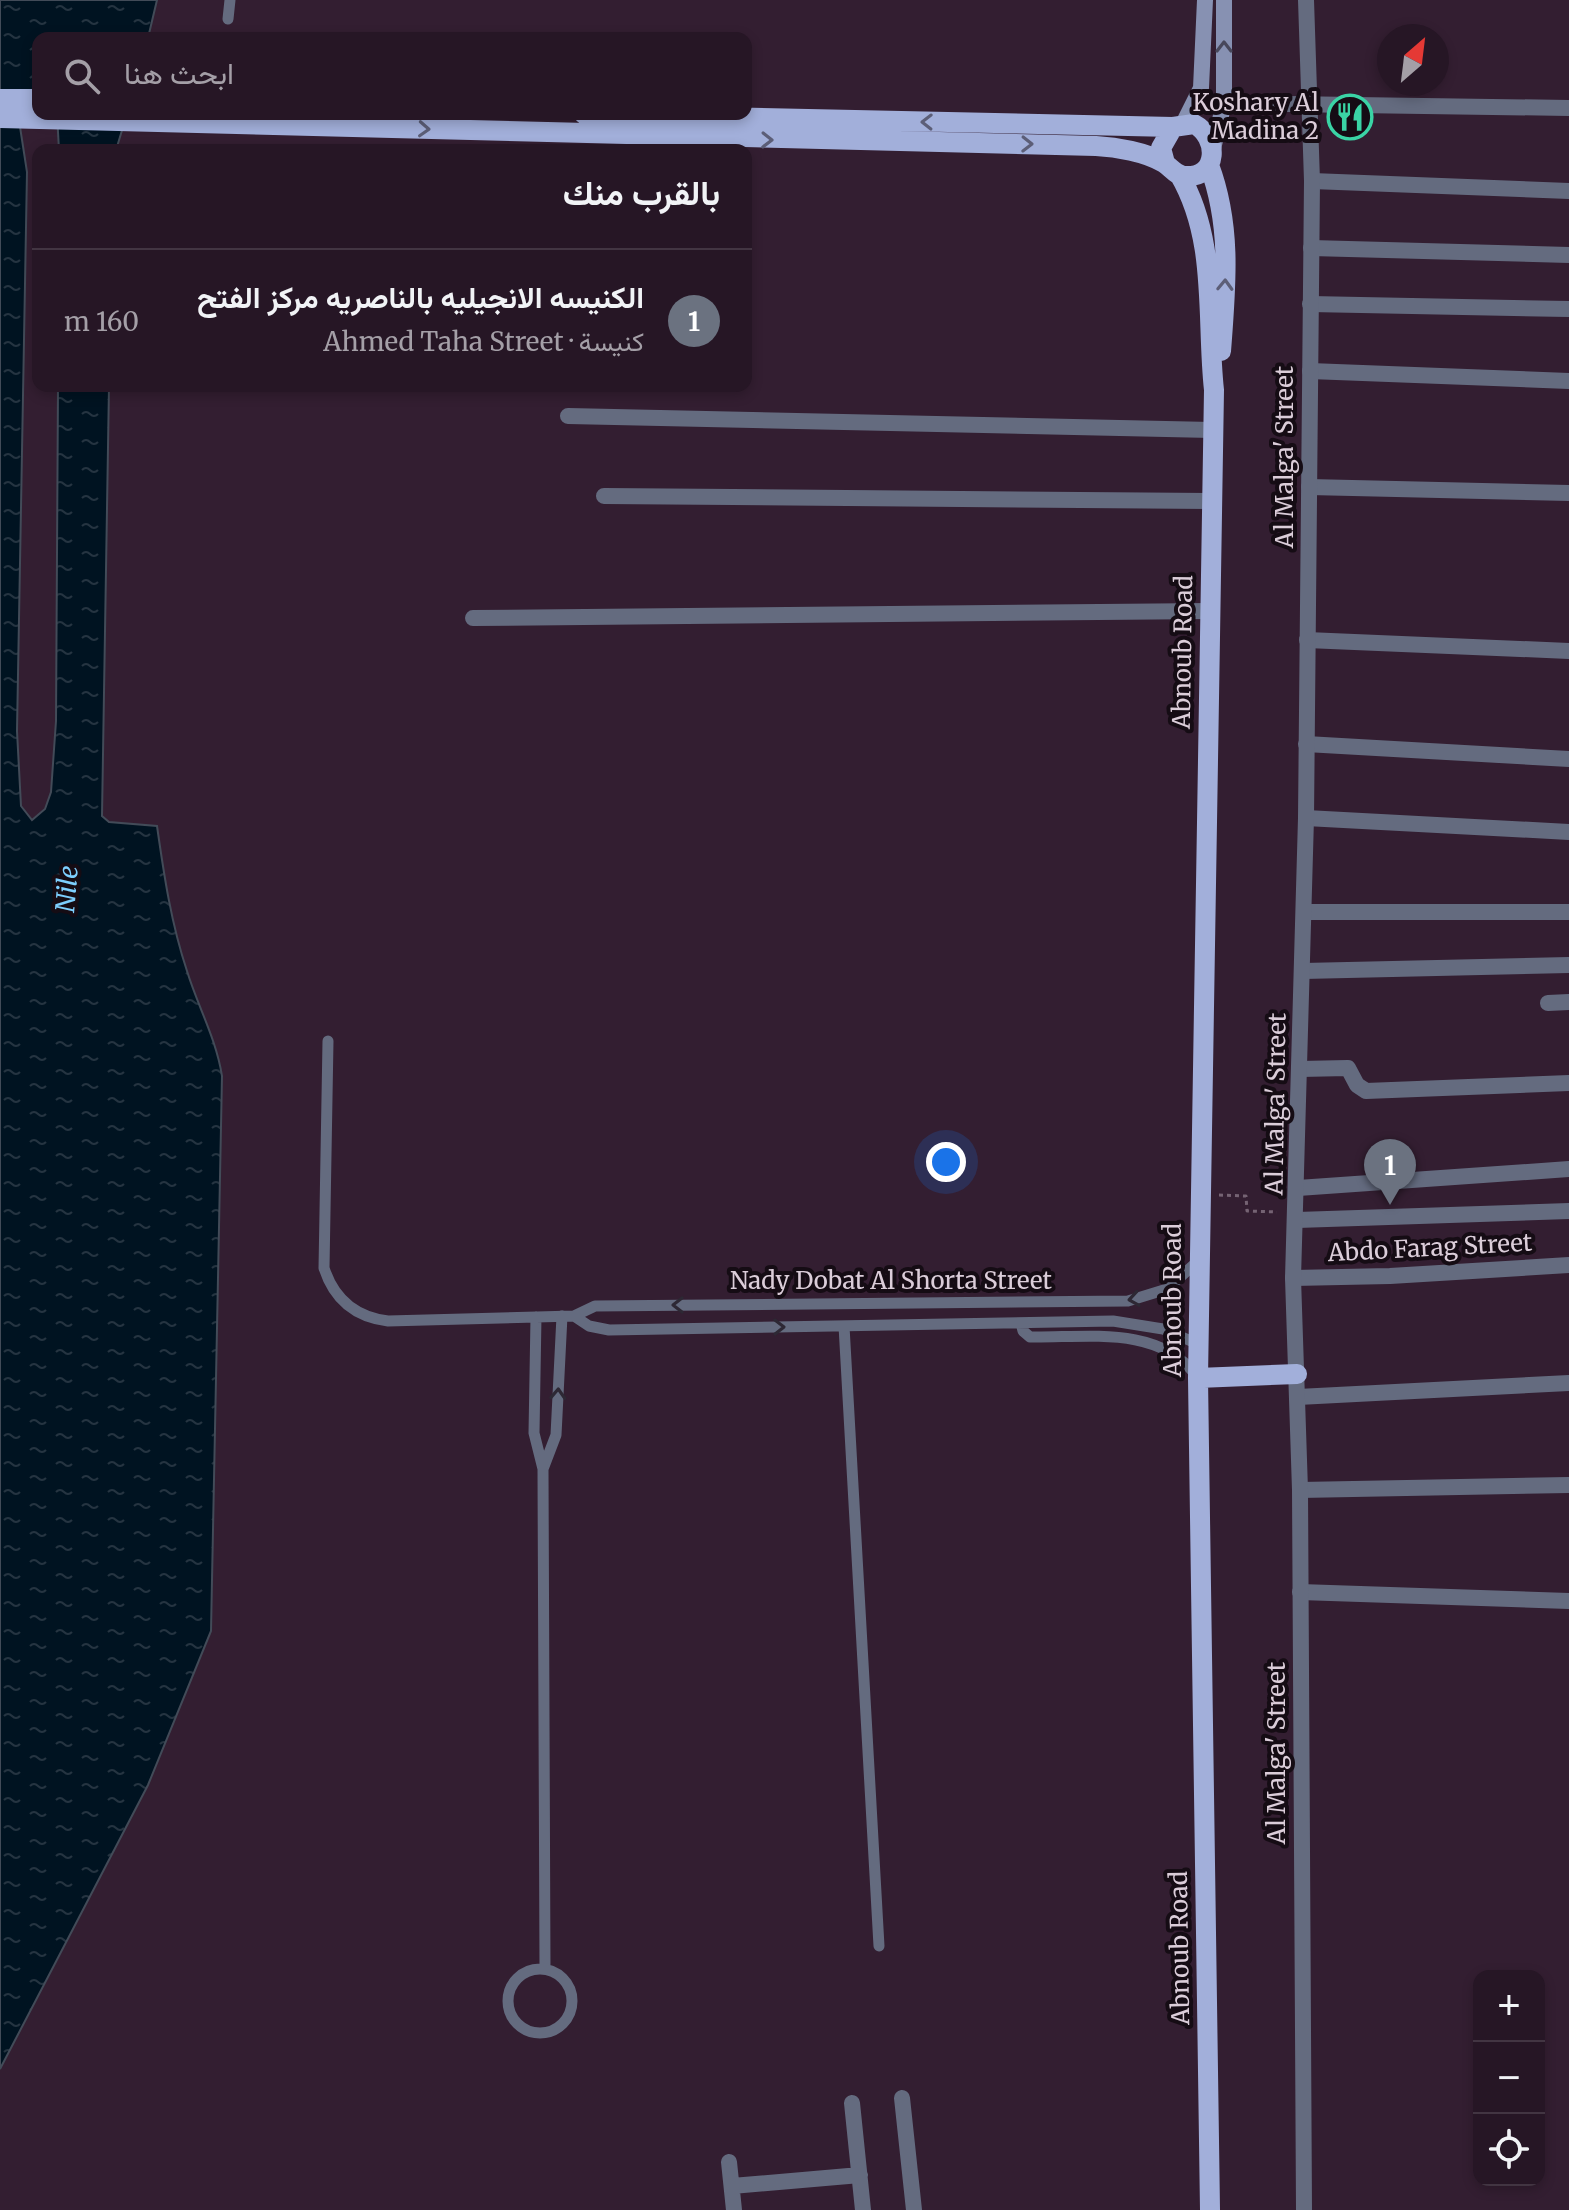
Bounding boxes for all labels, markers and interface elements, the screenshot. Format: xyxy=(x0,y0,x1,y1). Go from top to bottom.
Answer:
north arrow xyxy=(1377,24,1449,96)
search box xyxy=(32,32,752,120)
one-way arrow xyxy=(1215,40,1233,53)
icon: search xyxy=(60,54,104,98)
text: ابحث هنا xyxy=(124,54,234,92)
place label: Koshary Al Madina 2 xyxy=(1193,87,1319,146)
restaurant icon: Koshary Al Madina 2 xyxy=(1326,93,1374,141)
one-way arrow xyxy=(920,114,933,131)
one-way arrow xyxy=(418,120,431,137)
one-way arrow xyxy=(761,131,774,148)
one-way arrow xyxy=(1021,136,1034,153)
text: بالقرب منك xyxy=(563,172,720,214)
text: الكنيسه الانجيليه بالناصريه مركز الفتح xyxy=(197,278,644,316)
one-way arrow xyxy=(1217,278,1234,291)
text: 160 m xyxy=(64,305,139,338)
text: 1 xyxy=(688,305,700,338)
text: كنيسة · Ahmed Taha Street xyxy=(323,325,644,358)
street label: Al Malga' Street xyxy=(1269,365,1300,549)
street label: Abnoub Road xyxy=(1166,575,1199,730)
water label: Nile xyxy=(48,864,85,914)
street label: Al Malga' Street xyxy=(1258,1012,1293,1196)
pin: 1 xyxy=(1364,1139,1416,1205)
your location xyxy=(926,1142,966,1182)
street label: Abnoub Road xyxy=(1157,1223,1188,1378)
street label: Abdo Farag Street xyxy=(1326,1227,1534,1268)
street label: Nady Dobat Al Shorta Street xyxy=(730,1265,1053,1296)
one-way arrow xyxy=(1127,1290,1140,1307)
one-way arrow xyxy=(671,1296,684,1314)
one-way arrow xyxy=(773,1318,786,1336)
one-way arrow xyxy=(549,1387,566,1400)
street label: Al Malga' Street xyxy=(1261,1661,1292,1845)
street label: Abnoub Road xyxy=(1163,1871,1196,2026)
map controls xyxy=(1473,1970,1545,2186)
button: + xyxy=(1473,1970,1545,2042)
button: − xyxy=(1473,2042,1545,2114)
button: locate xyxy=(1473,2114,1545,2186)

